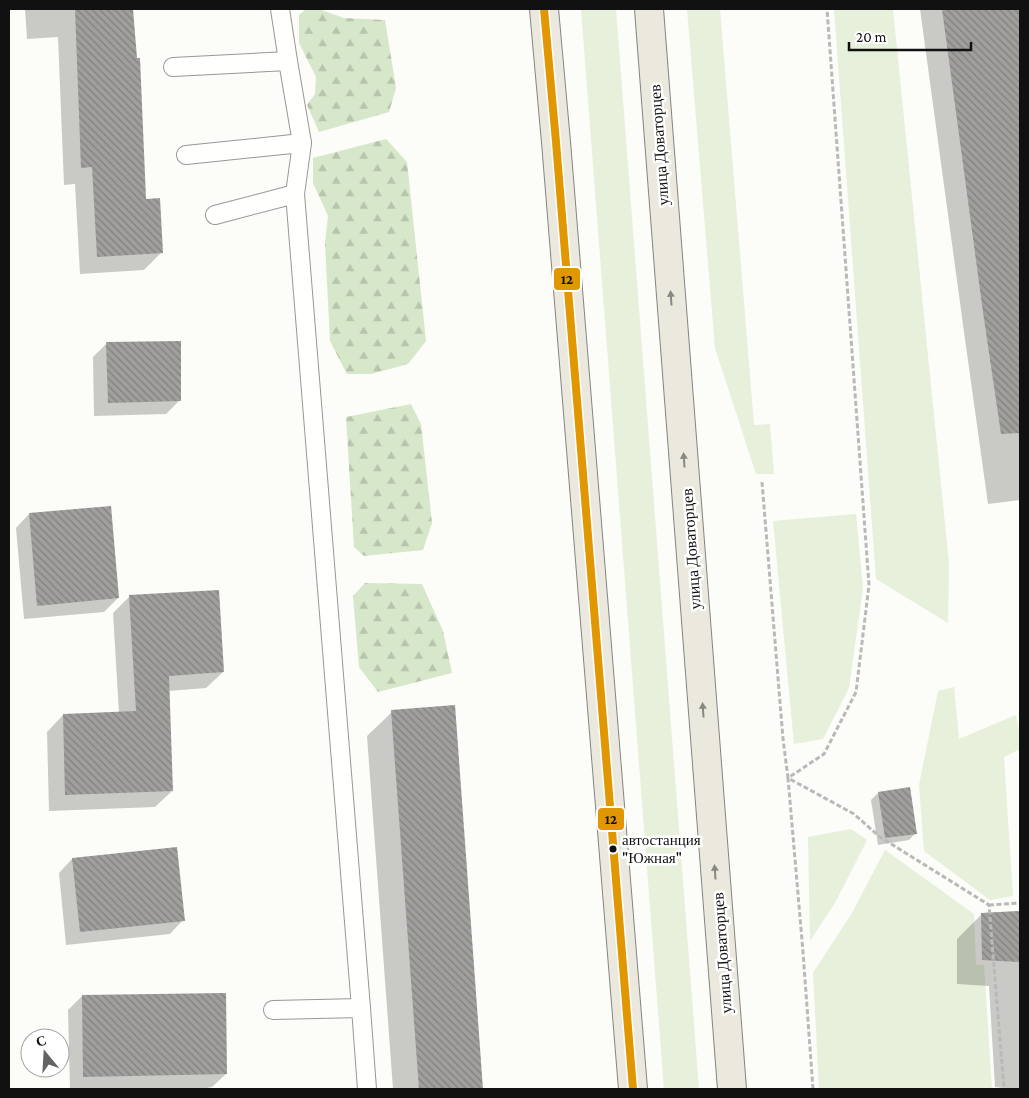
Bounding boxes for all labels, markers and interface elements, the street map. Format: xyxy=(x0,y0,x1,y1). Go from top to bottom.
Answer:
scale bar xyxy=(849,20,972,52)
text: 20 m xyxy=(856,29,887,45)
street label: улица Доваторцев xyxy=(646,83,673,206)
line badge: 12 xyxy=(553,267,581,291)
text: 12 xyxy=(561,271,573,287)
one-way arrow xyxy=(667,290,675,306)
one-way arrow xyxy=(679,452,687,468)
street label: улица Доваторцев xyxy=(678,487,705,610)
one-way arrow xyxy=(699,701,707,717)
line badge: 12 xyxy=(597,807,625,831)
text: 12 xyxy=(605,811,617,827)
place label: автостанция "Южная" xyxy=(622,832,701,866)
marker: автостанция "Южная" xyxy=(608,844,618,854)
one-way arrow xyxy=(711,863,719,879)
street label: улица Доваторцев xyxy=(709,891,736,1014)
north arrow xyxy=(20,1028,70,1078)
text: С xyxy=(34,1031,48,1050)

